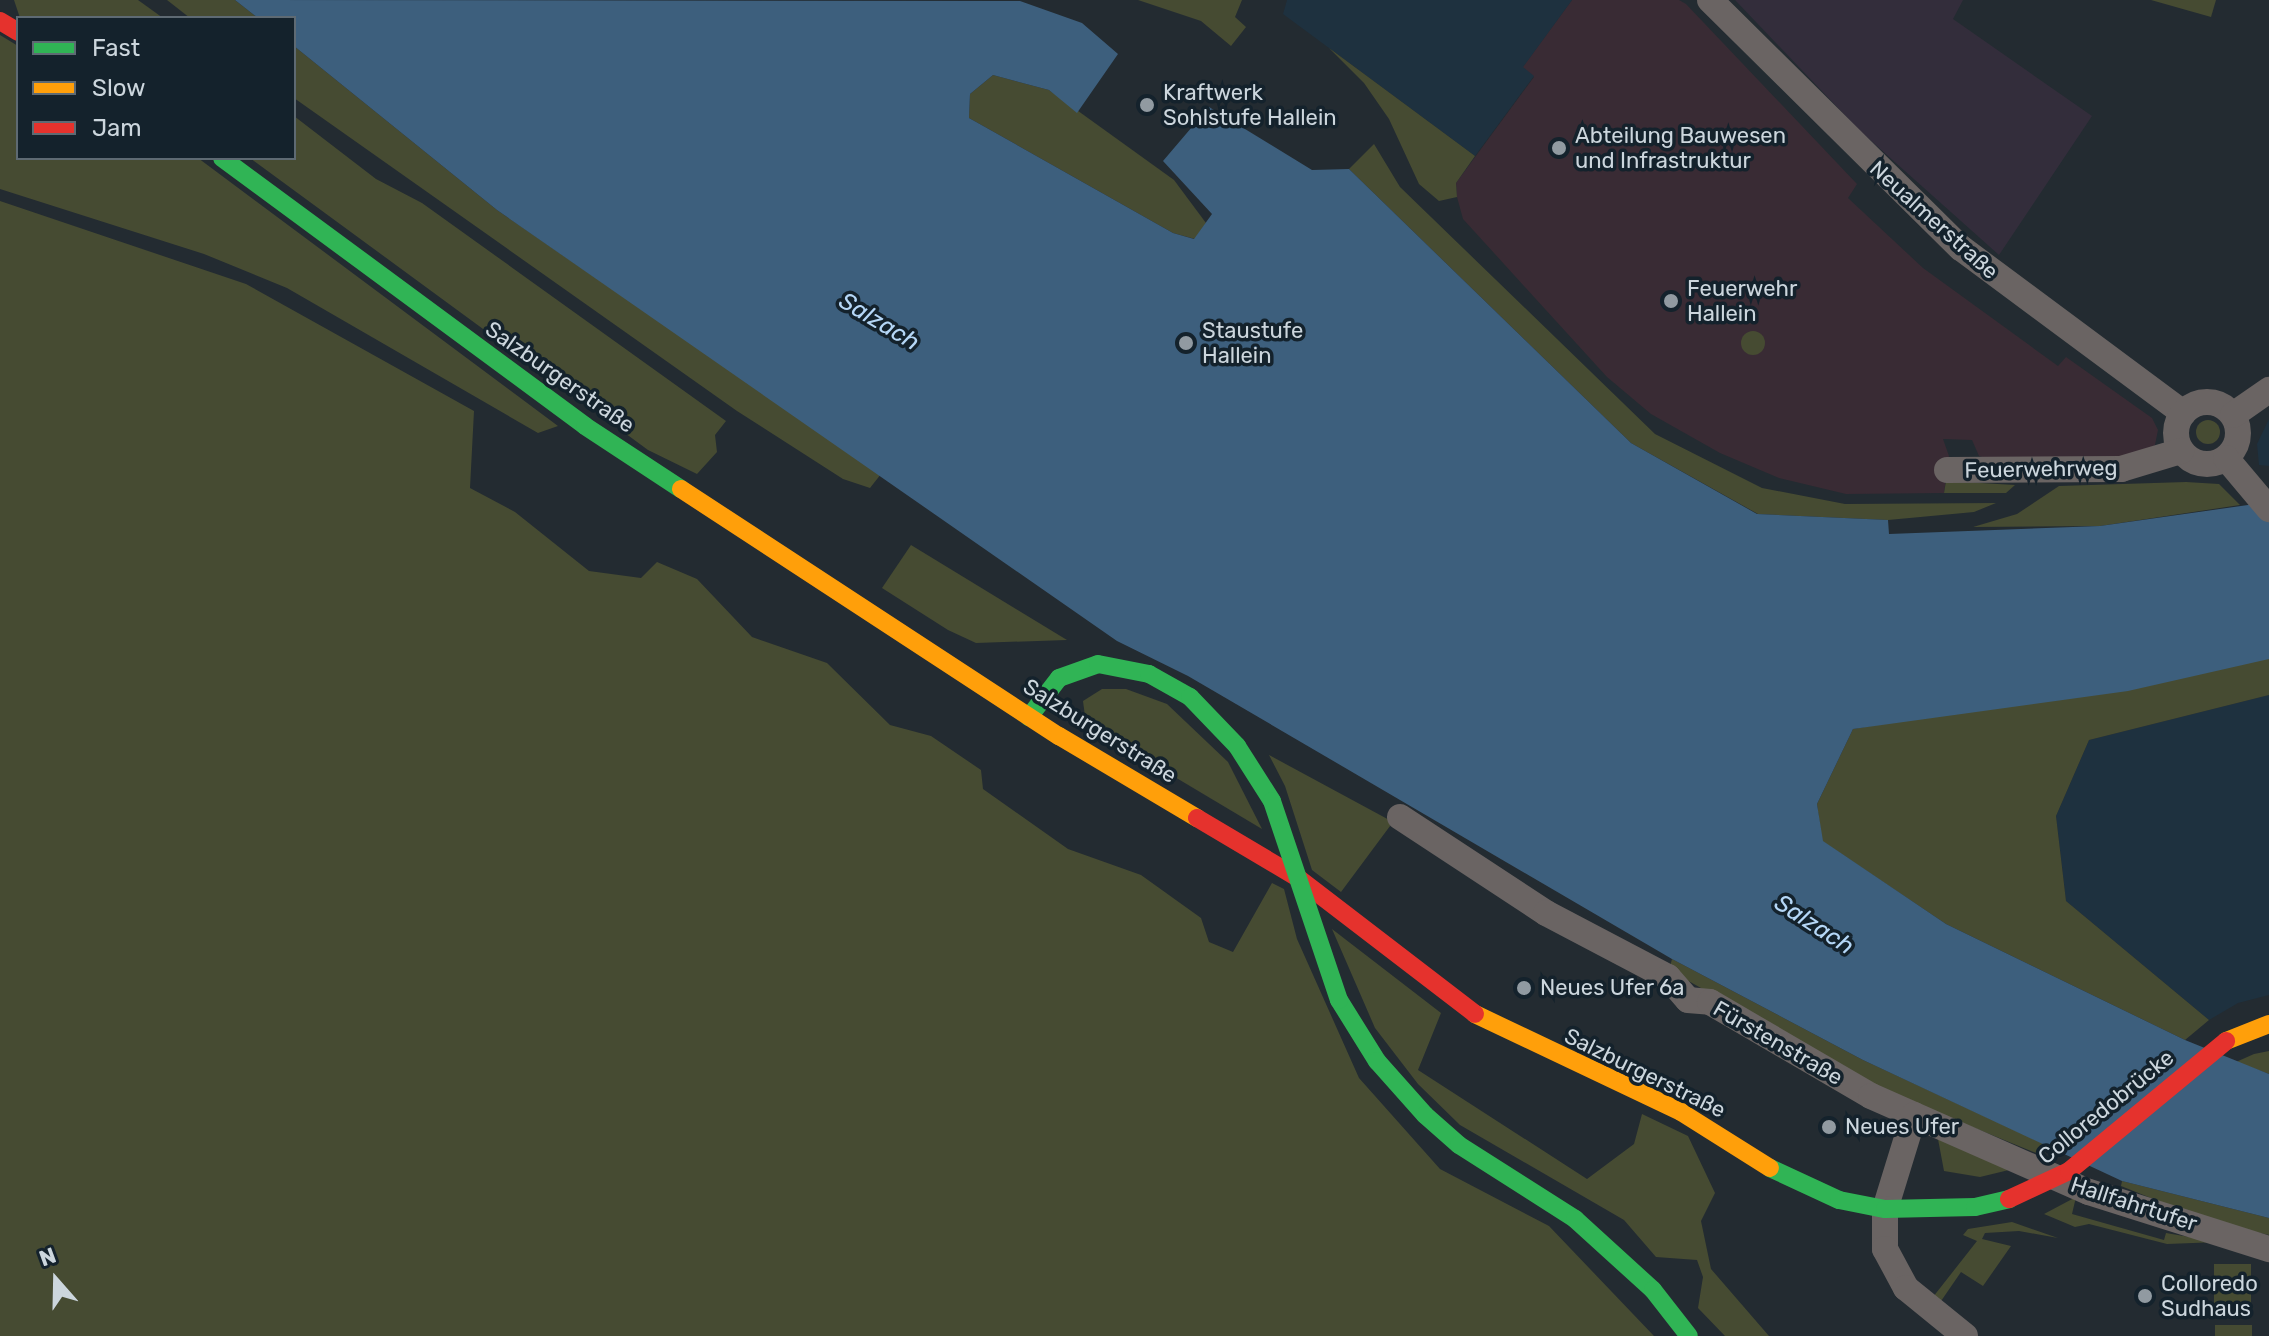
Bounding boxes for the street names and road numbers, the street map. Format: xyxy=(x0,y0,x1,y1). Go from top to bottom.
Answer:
street label: Neualmerstraße xyxy=(1864,155,2004,285)
street label: Salzburgerstraße xyxy=(480,316,640,438)
street label: Feuerwehrweg xyxy=(1964,454,2118,484)
street label: Salzburgerstraße xyxy=(1018,673,1182,789)
street label: Fürstenstraße xyxy=(1709,995,1847,1091)
street label: Salzburgerstraße xyxy=(1560,1023,1730,1123)
street label: Colloredobrücke xyxy=(2033,1044,2179,1170)
street label: Hallfahrtufer xyxy=(2067,1171,2201,1237)

